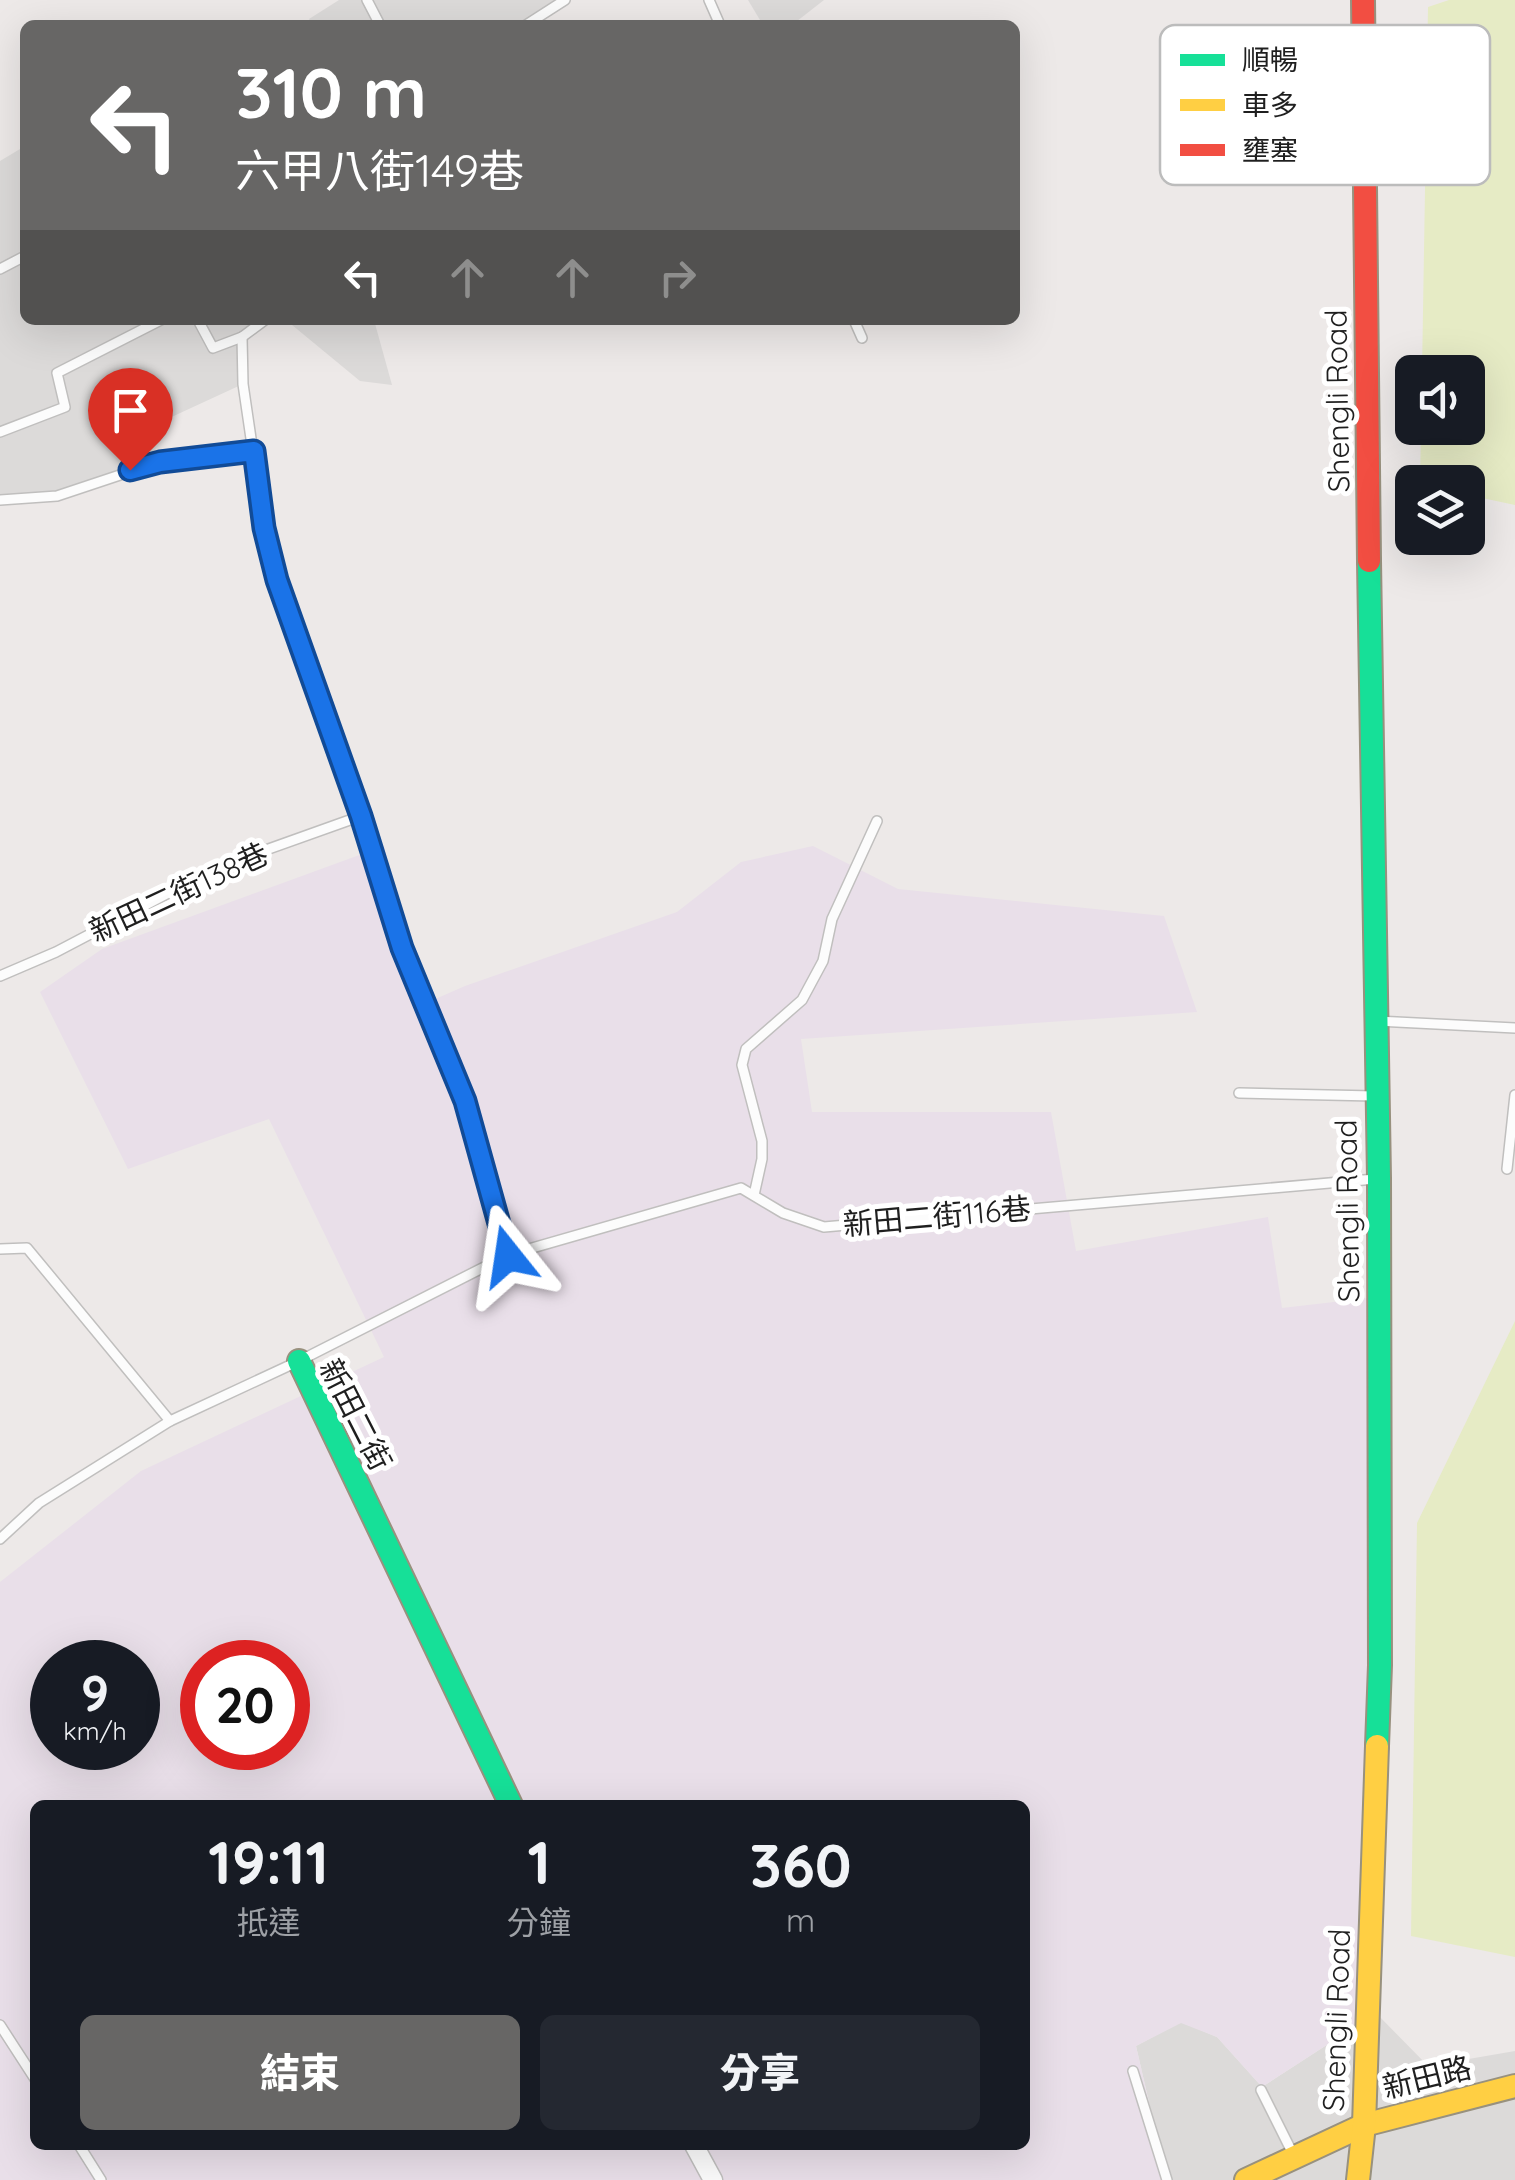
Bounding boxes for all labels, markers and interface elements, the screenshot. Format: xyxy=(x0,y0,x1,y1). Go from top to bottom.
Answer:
legend xyxy=(1160,25,1490,185)
text: 順暢 xyxy=(1242,42,1298,77)
text: 310 m xyxy=(235,48,427,136)
icon: left xyxy=(70,60,200,190)
text: 車多 xyxy=(1242,87,1298,122)
text: 壅塞 xyxy=(1242,132,1298,167)
text: 六甲八街149巷 xyxy=(235,142,524,198)
icon: left xyxy=(335,250,390,305)
icon: ahead xyxy=(440,250,495,305)
icon: ahead xyxy=(545,250,600,305)
icon: right xyxy=(650,250,705,305)
street label: Shengli Road xyxy=(1316,309,1358,493)
map controls xyxy=(1395,355,1485,555)
button: sound xyxy=(1395,355,1485,445)
pin xyxy=(88,368,173,471)
icon: arrive xyxy=(103,383,158,438)
button: layers xyxy=(1395,465,1485,555)
street label: 新田二街138巷 xyxy=(83,834,274,950)
street label: Shengli Road xyxy=(1326,1119,1368,1303)
street label: 新田二街116巷 xyxy=(841,1189,1032,1243)
position arrow xyxy=(456,1204,560,1308)
street label: 新田二街 xyxy=(312,1352,400,1477)
speed limit sign: 20 xyxy=(180,1640,310,1770)
text: 9 xyxy=(81,1661,109,1724)
text: km/h xyxy=(63,1715,127,1746)
text: 19:11 xyxy=(208,1824,329,1899)
text: 1 xyxy=(527,1824,551,1899)
text: 360 xyxy=(749,1827,852,1902)
text: m xyxy=(786,1900,815,1940)
text: 抵達 xyxy=(237,1902,301,1942)
text: 分鐘 xyxy=(507,1902,571,1942)
street label: Shengli Road xyxy=(1314,1928,1358,2112)
button: 結束 xyxy=(80,2015,520,2130)
button: 分享 xyxy=(540,2015,980,2130)
street label: 新田路 xyxy=(1378,2048,1475,2106)

